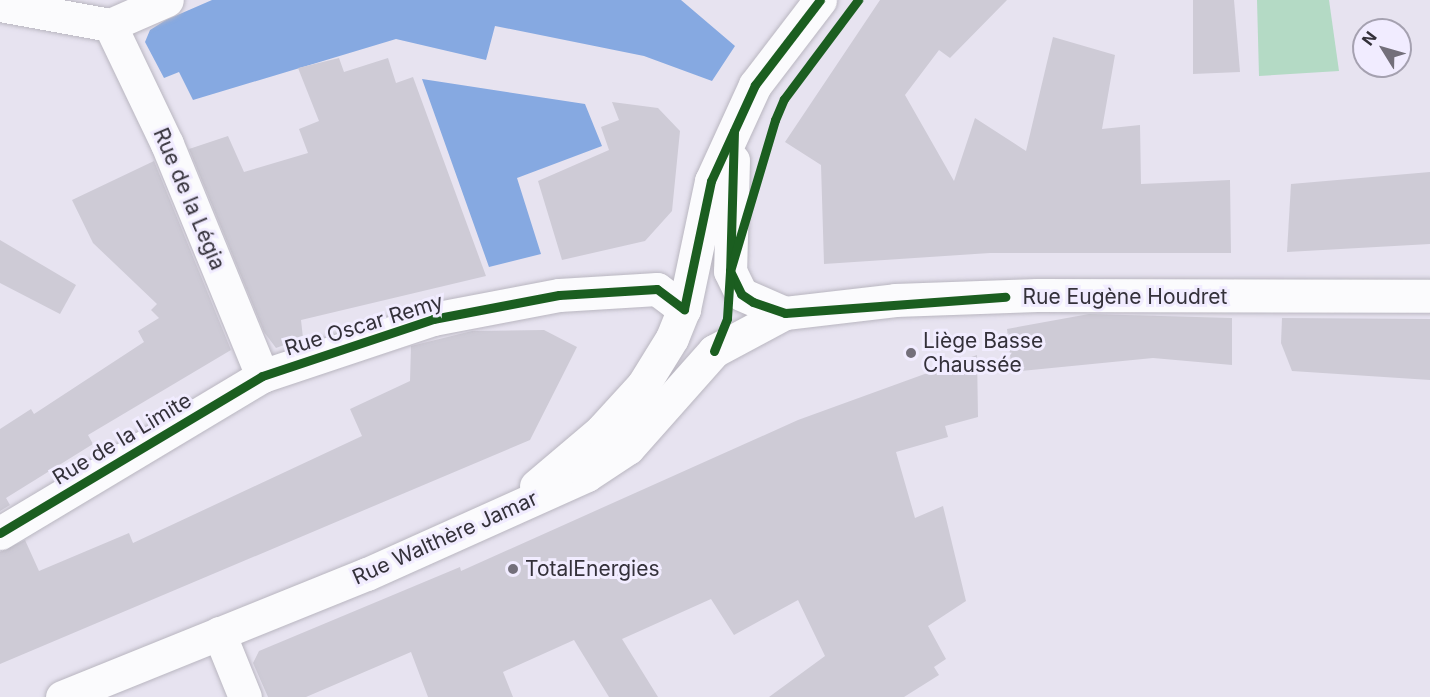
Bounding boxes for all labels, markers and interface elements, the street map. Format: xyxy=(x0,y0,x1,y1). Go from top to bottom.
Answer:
north arrow xyxy=(1352,18,1412,78)
text: N xyxy=(1358,27,1381,49)
street label: Rue de la Légia xyxy=(148,124,230,274)
street label: Rue Eugène Houdret xyxy=(1023,284,1227,310)
street label: Rue Oscar Remy xyxy=(282,289,446,361)
place label: Liège Basse Chaussée xyxy=(923,328,1043,378)
marker: Liège Basse Chaussée xyxy=(904,346,918,360)
street label: Rue de la Limite xyxy=(48,388,196,490)
street label: Rue Walthère Jamar xyxy=(349,486,541,590)
place label: TotalEnergies xyxy=(525,556,659,582)
marker: TotalEnergies xyxy=(506,562,520,576)

